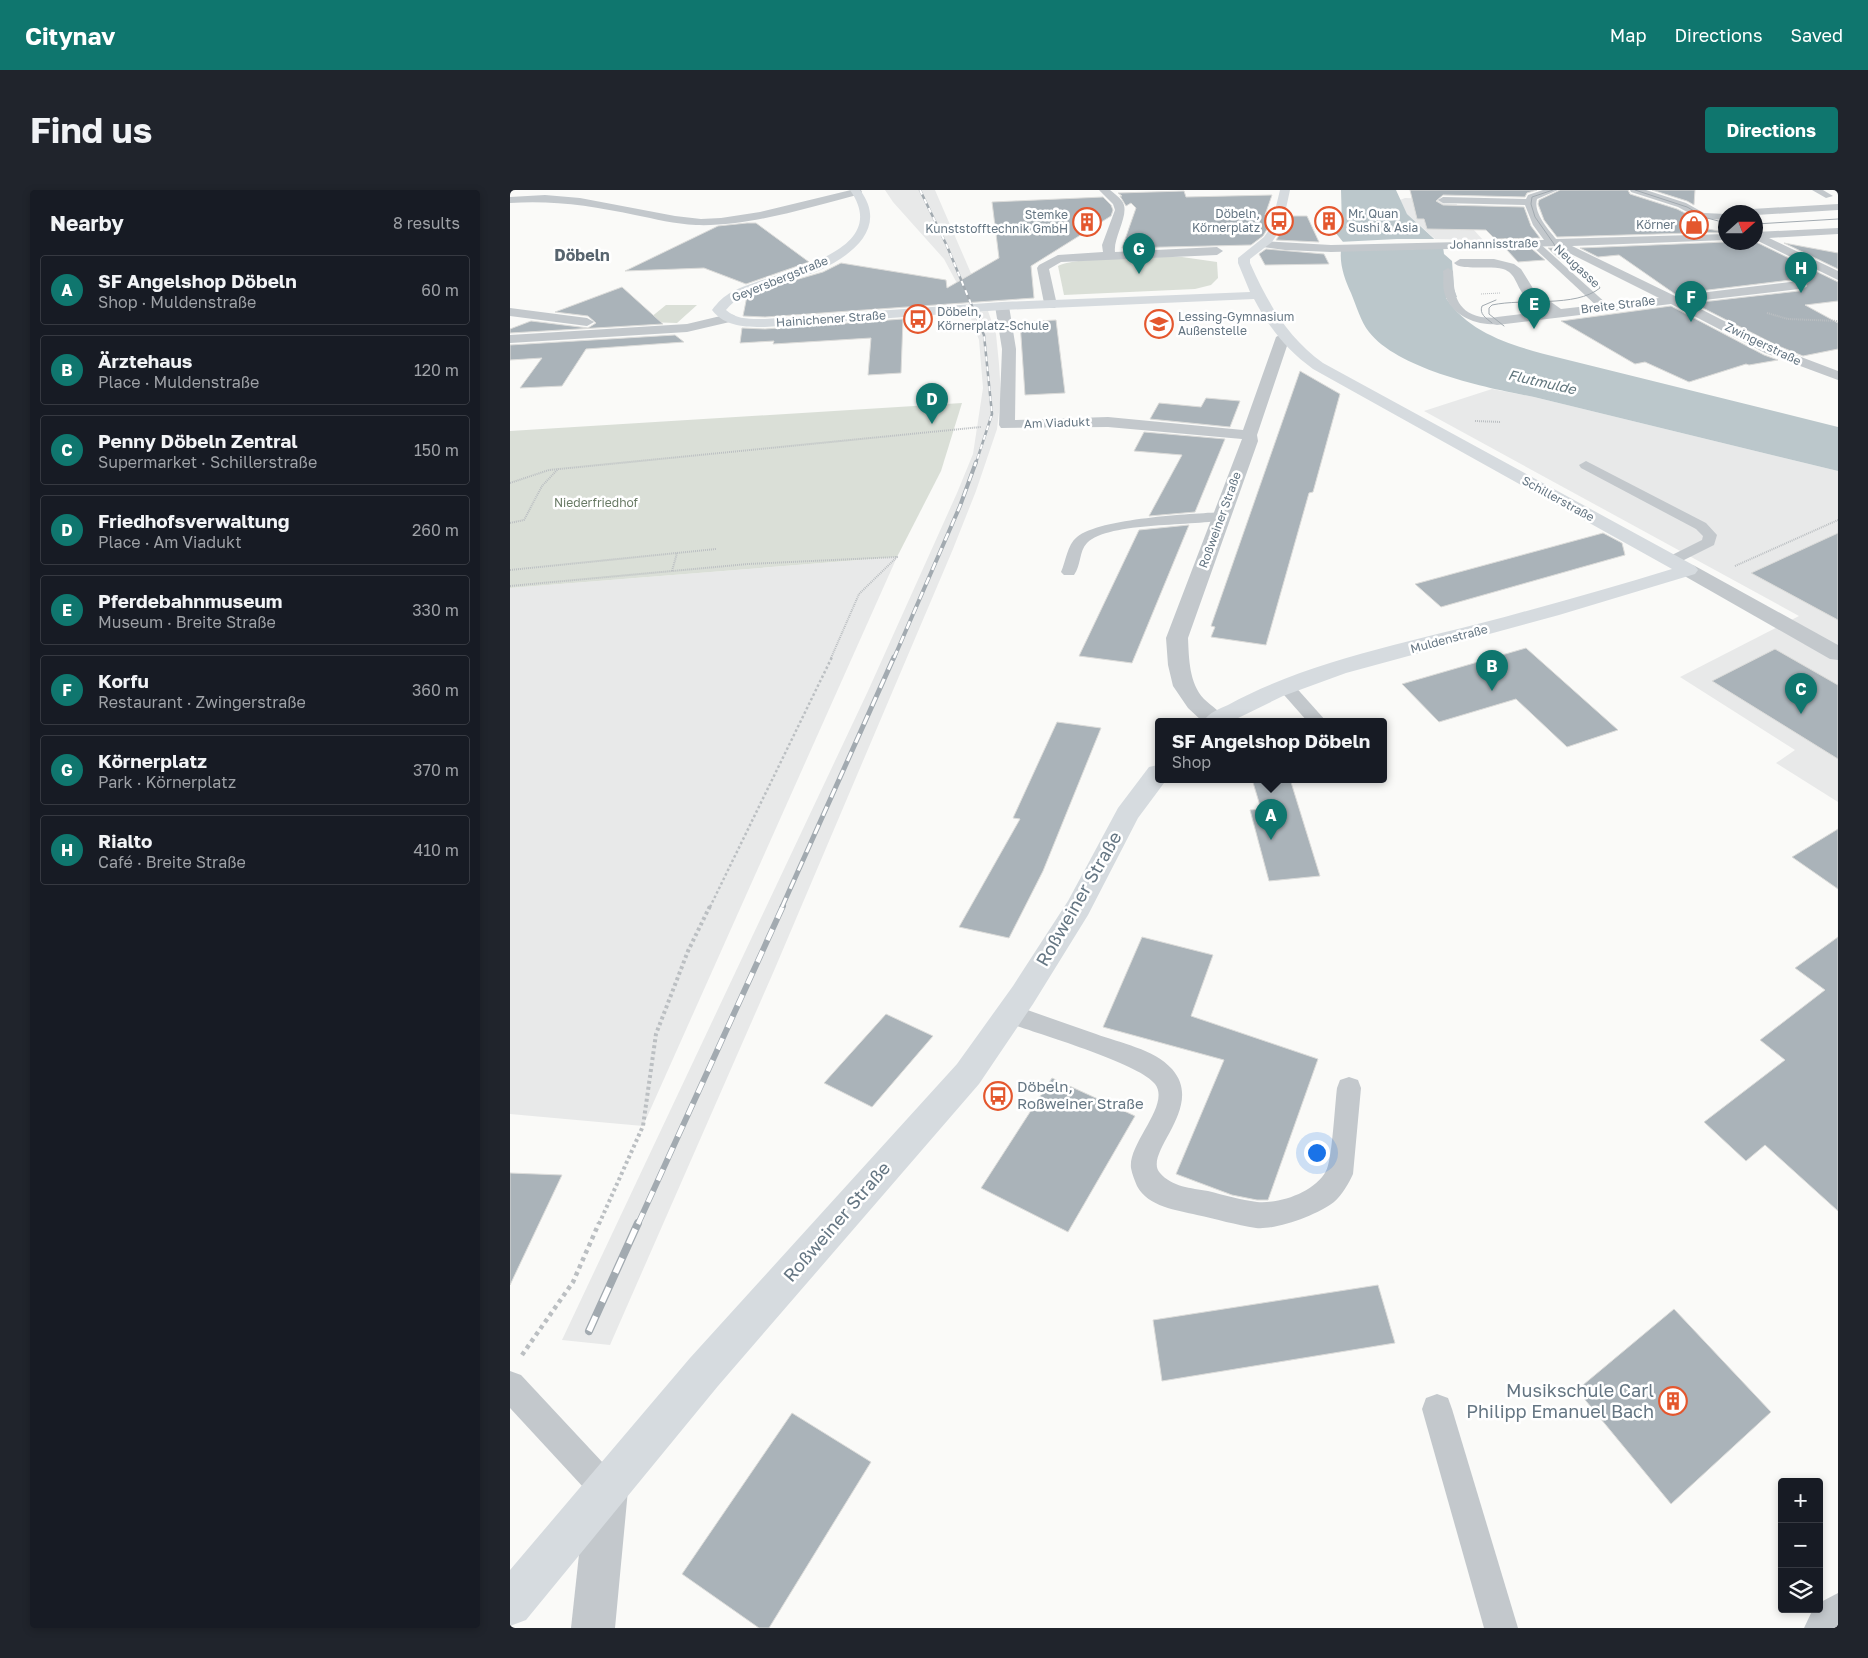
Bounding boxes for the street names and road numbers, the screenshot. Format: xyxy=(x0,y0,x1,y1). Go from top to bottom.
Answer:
street label: Johannisstraße xyxy=(1449,235,1539,252)
street label: Neugasse xyxy=(1551,241,1603,291)
street label: Geyersbergstraße xyxy=(730,252,830,305)
street label: Breite Straße xyxy=(1580,292,1656,317)
street label: Hainichener Straße xyxy=(776,307,886,330)
street label: Zwingerstraße xyxy=(1723,319,1804,368)
street label: Am Viadukt xyxy=(1024,414,1090,431)
street label: Roßweiner Straße xyxy=(1195,470,1244,570)
street label: Schillerstraße xyxy=(1519,473,1597,525)
street label: Muldenstraße xyxy=(1409,621,1489,656)
street label: Roßweiner Straße xyxy=(1031,827,1126,970)
street label: Roßweiner Straße xyxy=(778,1157,894,1286)

